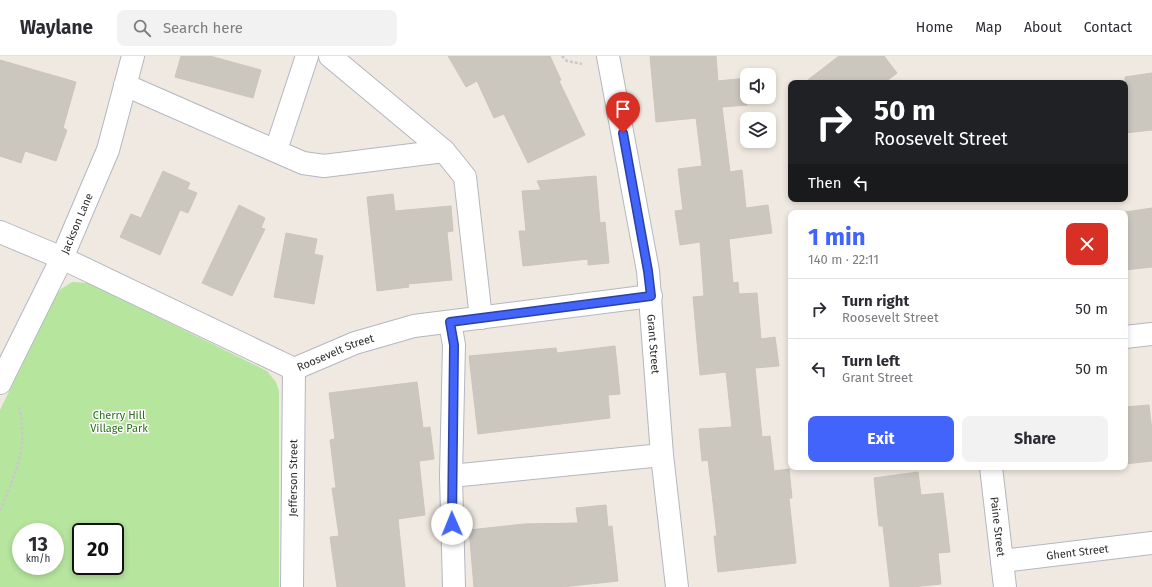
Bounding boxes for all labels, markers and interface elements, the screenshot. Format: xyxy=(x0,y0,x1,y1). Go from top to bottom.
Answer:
search box xyxy=(117,10,397,46)
text: Waylane xyxy=(20,16,93,39)
icon: search xyxy=(131,17,153,39)
text: Search here xyxy=(163,19,243,37)
text: Home xyxy=(916,19,953,36)
text: Map xyxy=(975,19,1002,36)
text: About xyxy=(1024,19,1062,36)
text: Contact xyxy=(1084,19,1132,36)
map controls xyxy=(740,68,776,148)
button: sound xyxy=(740,68,776,104)
pin xyxy=(606,92,640,133)
text: 50 m xyxy=(874,94,936,127)
icon: right xyxy=(808,96,860,148)
icon: arrive xyxy=(612,98,634,120)
button: layers xyxy=(740,112,776,148)
text: Roosevelt Street xyxy=(874,128,1008,150)
icon: left xyxy=(850,172,872,194)
text: Then xyxy=(808,174,842,192)
street label: Jackson Lane xyxy=(58,191,95,256)
text: 1 min xyxy=(808,223,866,251)
button: close xyxy=(1066,223,1108,265)
text: 140 m · 22:11 xyxy=(808,252,879,267)
text: Turn right xyxy=(842,292,909,310)
icon: right xyxy=(808,298,830,320)
text: 50 m xyxy=(1075,300,1108,318)
text: Roosevelt Street xyxy=(842,310,939,325)
street label: Grant Street xyxy=(645,314,662,375)
street label: Roosevelt Street xyxy=(295,331,375,374)
text: Turn left xyxy=(842,352,900,370)
icon: left xyxy=(808,358,830,380)
text: 50 m xyxy=(1075,360,1108,378)
text: Grant Street xyxy=(842,370,913,385)
park label: Cherry Hill Village Park xyxy=(90,409,148,435)
button: Exit xyxy=(808,416,954,462)
button: Share xyxy=(962,416,1108,462)
street label: Jefferson Street xyxy=(286,439,300,517)
street label: Paine Street xyxy=(988,496,1008,557)
position arrow xyxy=(431,503,473,545)
speed limit sign: 20 xyxy=(72,523,124,575)
text: 13 xyxy=(28,532,48,556)
street label: Ghent Street xyxy=(1046,542,1109,562)
text: km/h xyxy=(26,553,50,565)

